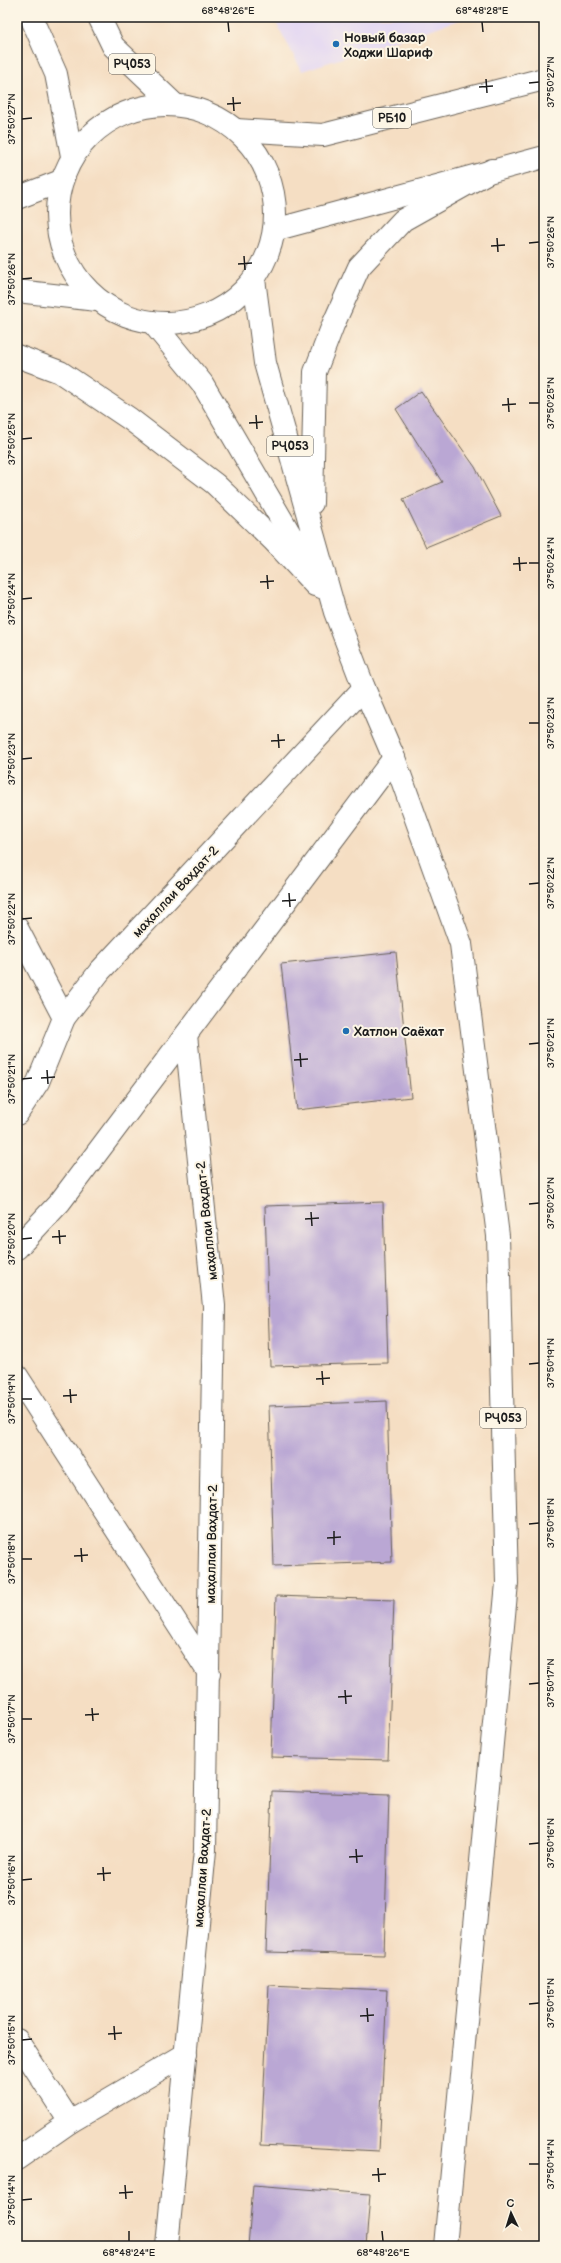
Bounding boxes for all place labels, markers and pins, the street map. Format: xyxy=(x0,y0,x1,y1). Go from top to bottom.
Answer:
place label: Новый базар Ходжи Шариф xyxy=(343,30,433,61)
marker: Новый базар Ходжи Шариф xyxy=(331,39,341,49)
place label: Хатлон Саёхат xyxy=(353,1024,445,1040)
marker: Хатлон Саёхат xyxy=(341,1026,351,1036)

